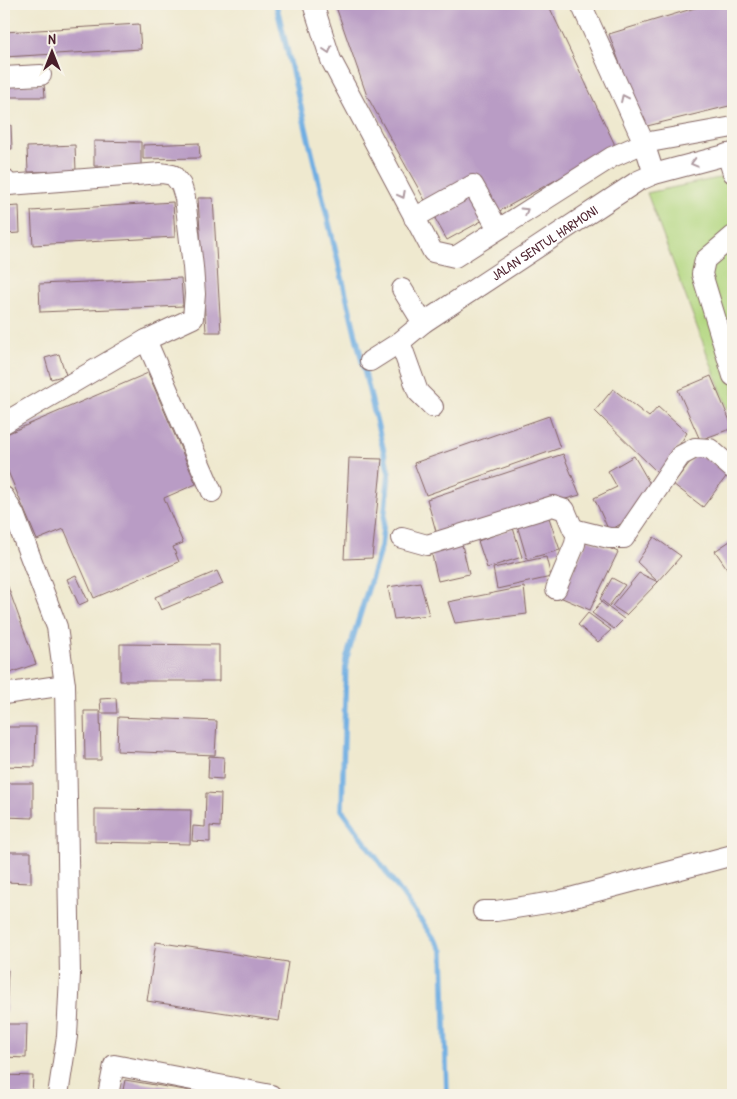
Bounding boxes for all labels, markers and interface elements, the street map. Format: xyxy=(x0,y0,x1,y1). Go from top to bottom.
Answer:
north arrow xyxy=(28,28,78,78)
text: N xyxy=(48,29,56,48)
one-way arrow xyxy=(322,46,332,54)
one-way arrow xyxy=(620,94,630,103)
one-way arrow xyxy=(690,158,698,168)
one-way arrow xyxy=(396,190,406,199)
street label: JALAN SENTUL HARMONI xyxy=(487,200,601,284)
one-way arrow xyxy=(520,208,529,218)

